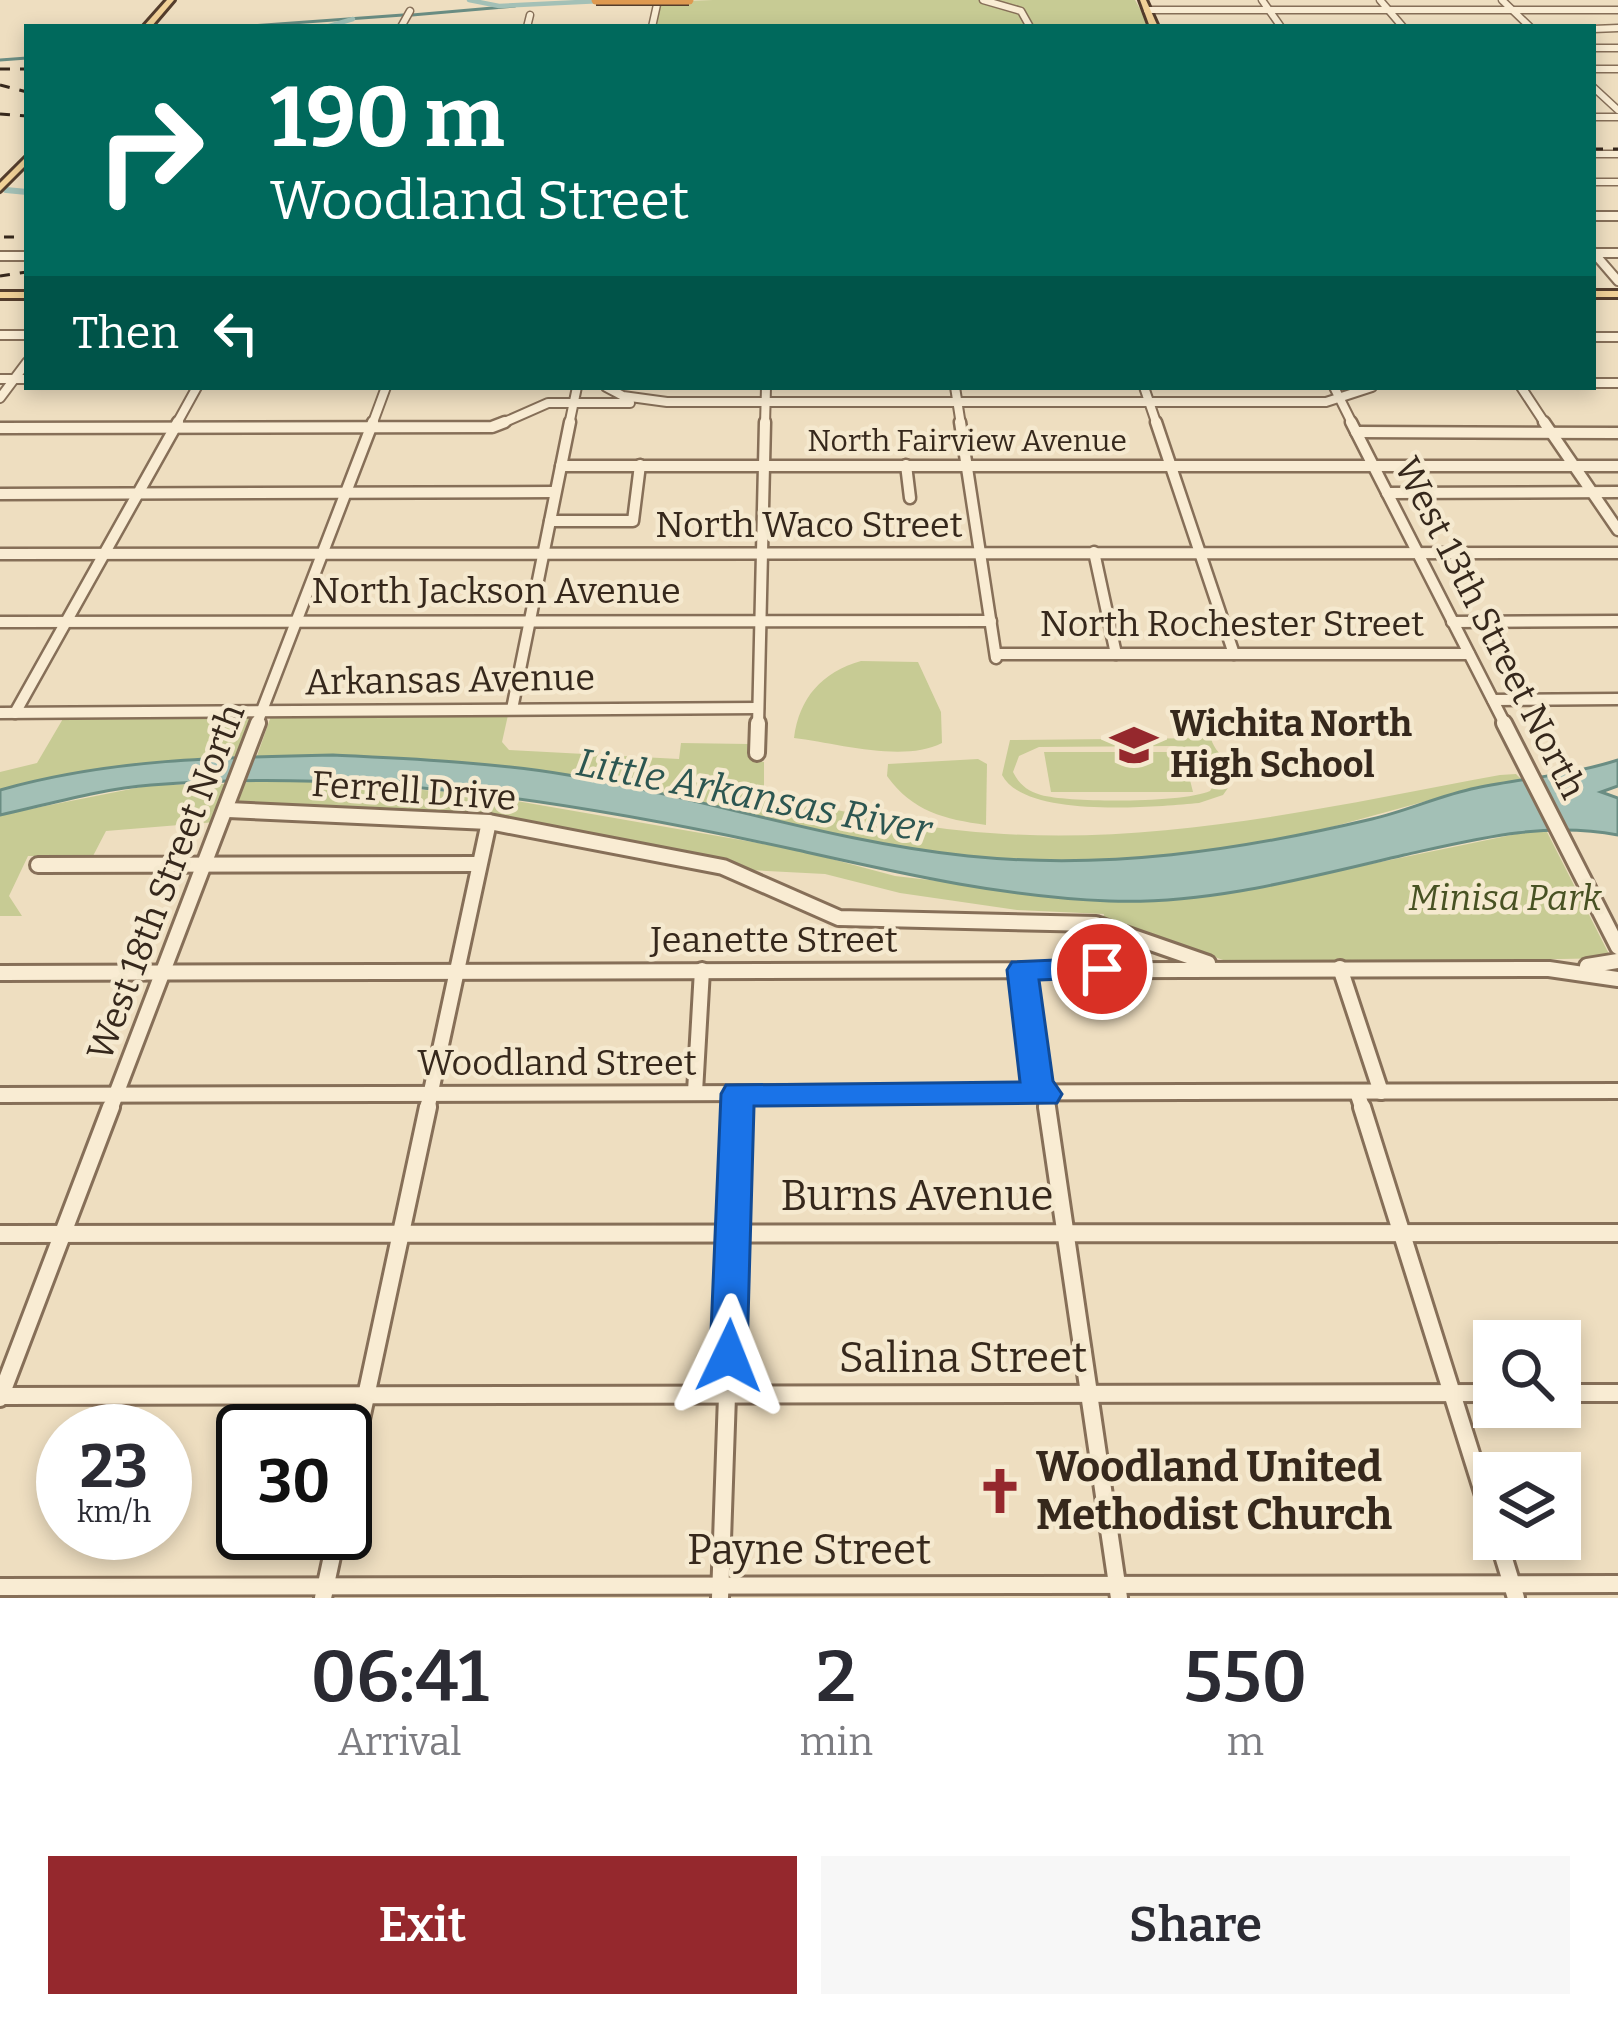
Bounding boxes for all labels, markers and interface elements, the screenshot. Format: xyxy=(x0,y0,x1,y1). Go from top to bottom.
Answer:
text: 190 m xyxy=(270,67,505,168)
icon: right xyxy=(72,72,228,228)
text: Woodland Street xyxy=(270,169,689,233)
icon: left xyxy=(203,300,269,366)
text: Then xyxy=(72,306,179,360)
street label: North Fairview Avenue xyxy=(807,423,1127,459)
street label: West 13th Street North xyxy=(1385,450,1595,806)
street label: North Waco Street xyxy=(655,503,963,547)
street label: North Jackson Avenue xyxy=(311,569,681,613)
street label: North Rochester Street xyxy=(1040,602,1424,646)
street label: Arkansas Avenue xyxy=(305,655,595,705)
street label: West 18th Street North xyxy=(78,698,254,1066)
place label: Wichita North High School xyxy=(1170,702,1412,787)
school or university icon: Wichita North High School xyxy=(1109,720,1159,770)
water label: Little Arkansas River xyxy=(573,739,937,853)
street label: Ferrell Drive xyxy=(310,762,518,820)
park label: Minisa Park xyxy=(1408,876,1602,920)
street label: Jeanette Street xyxy=(649,918,898,962)
pin xyxy=(1051,918,1153,1020)
icon: arrive xyxy=(1069,936,1135,1002)
street label: Woodland Street xyxy=(417,1041,697,1085)
street label: Burns Avenue xyxy=(780,1171,1054,1221)
position arrow xyxy=(666,1293,792,1419)
map controls xyxy=(1473,1320,1581,1560)
button: search xyxy=(1473,1320,1581,1428)
street label: Salina Street xyxy=(839,1333,1087,1383)
speed limit sign: 30 xyxy=(216,1404,372,1560)
text: 23 xyxy=(80,1431,148,1503)
place label: Woodland United Methodist Church xyxy=(1036,1442,1392,1540)
button: layers xyxy=(1473,1452,1581,1560)
church icon: Woodland United Methodist Church xyxy=(975,1466,1025,1516)
text: km/h xyxy=(77,1494,151,1530)
street label: Payne Street xyxy=(687,1525,931,1575)
text: 06:41 xyxy=(311,1634,489,1720)
text: 2 xyxy=(816,1634,856,1720)
text: 550 xyxy=(1183,1634,1307,1720)
text: Arrival xyxy=(338,1719,461,1765)
text: min xyxy=(799,1719,873,1765)
text: m xyxy=(1227,1719,1264,1765)
button: Exit xyxy=(48,1856,797,1994)
button: Share xyxy=(821,1856,1570,1994)

